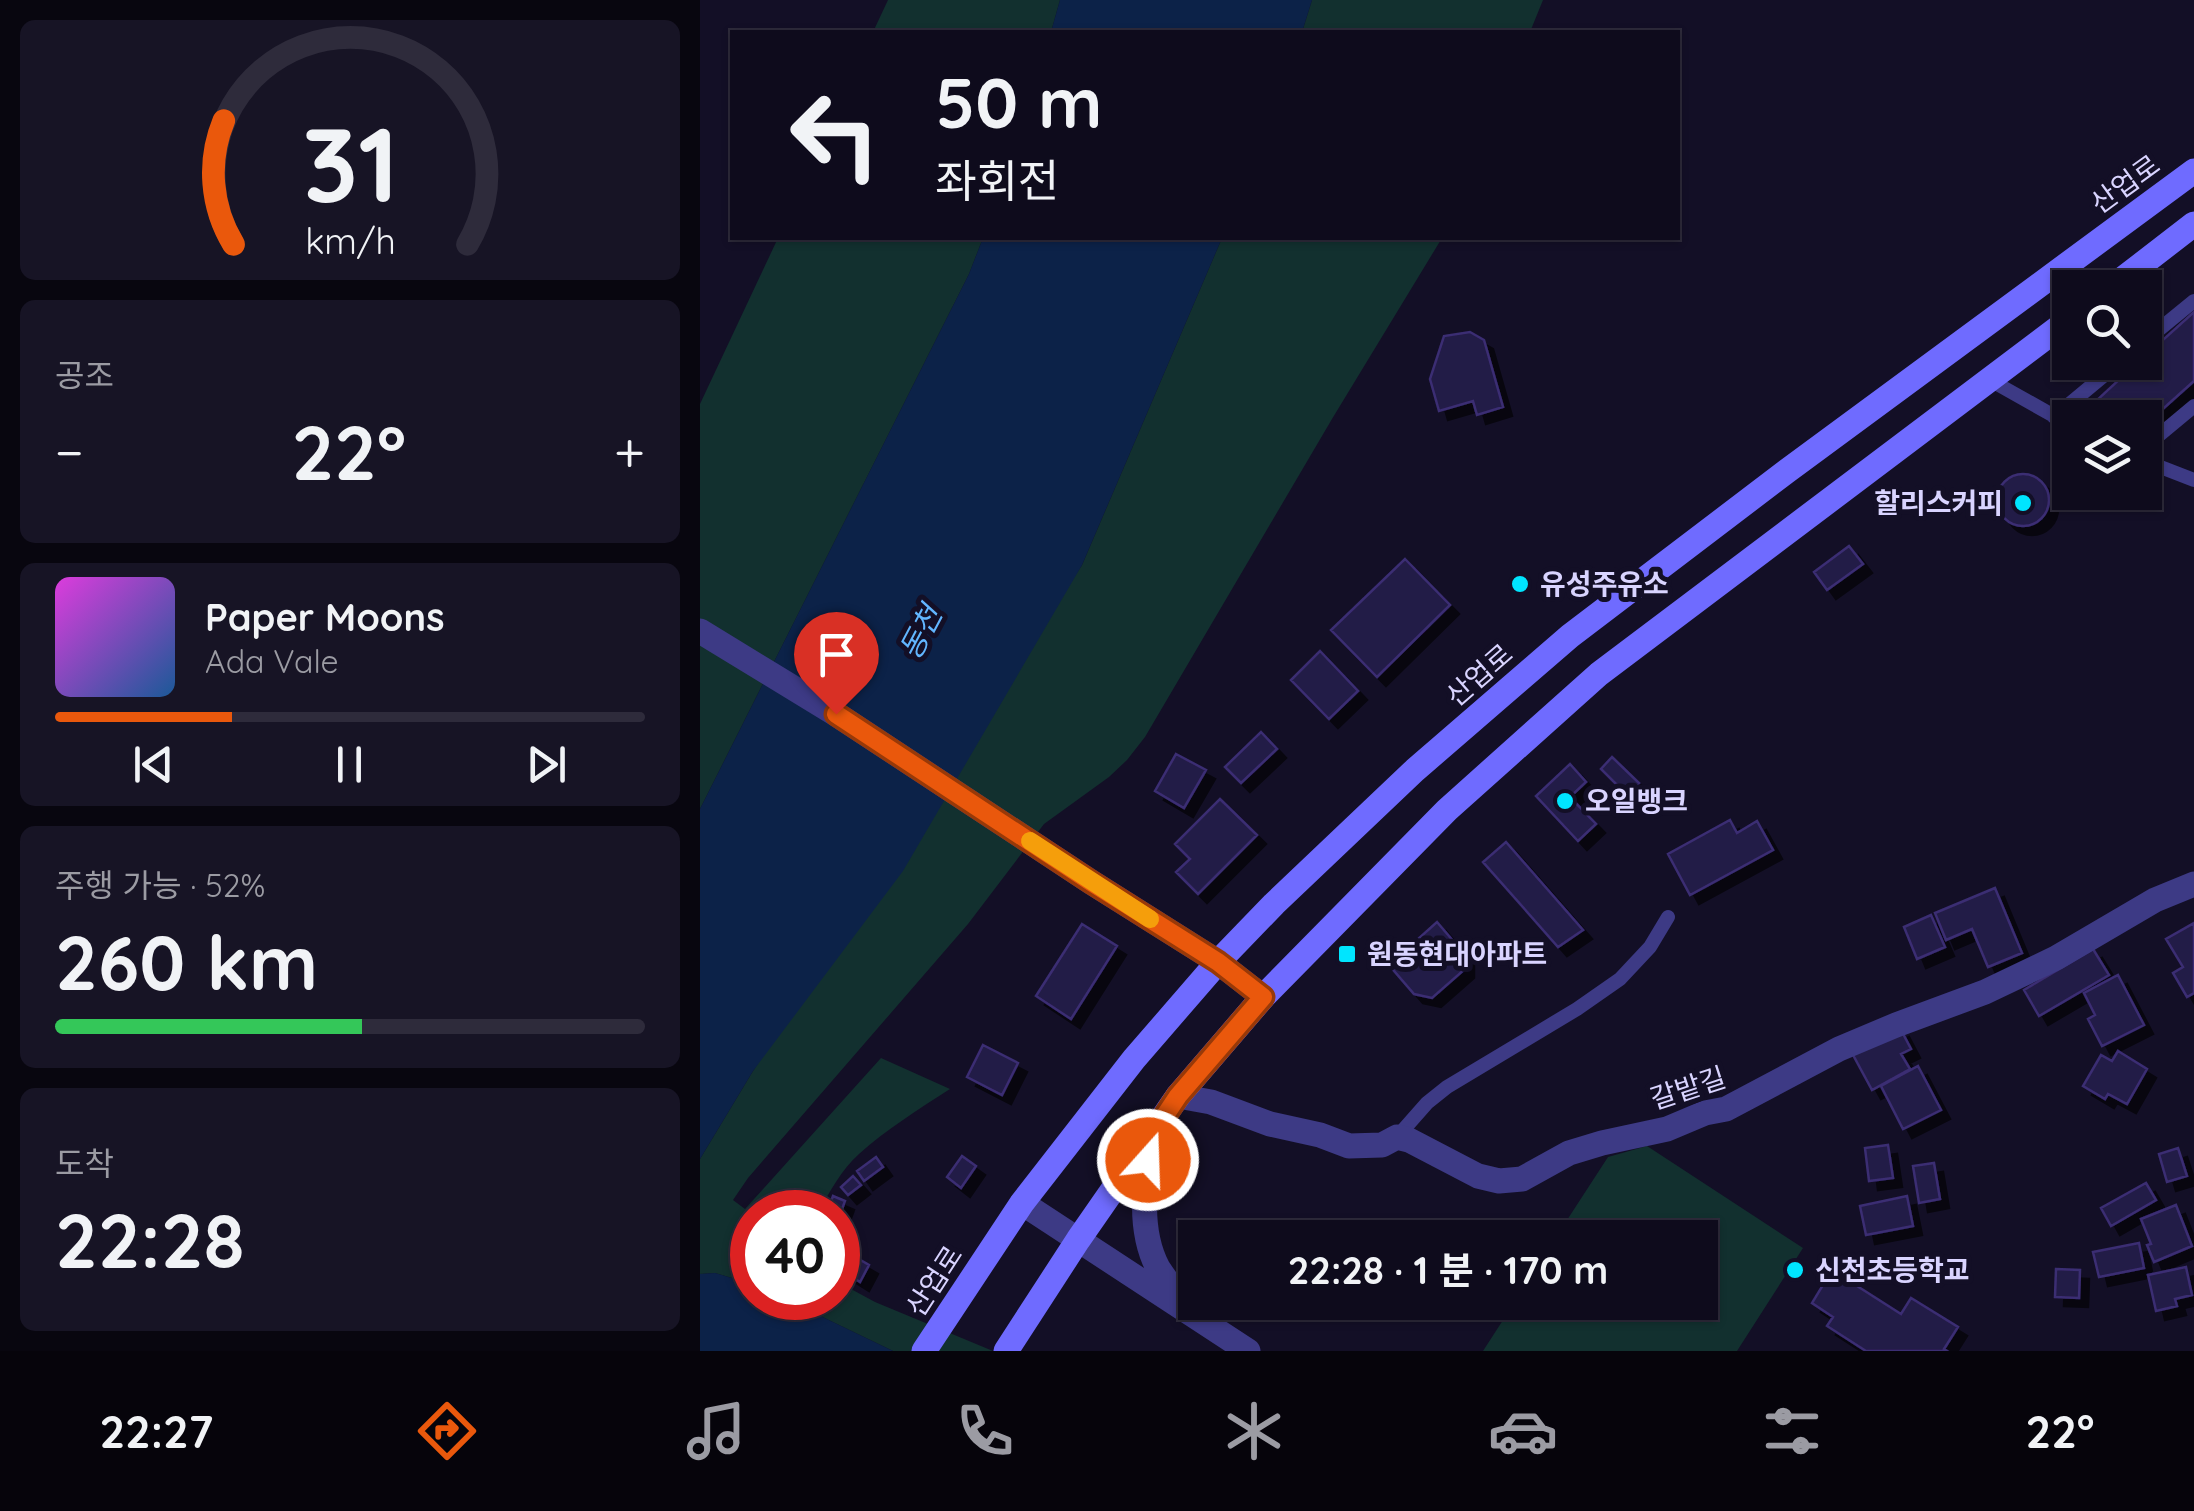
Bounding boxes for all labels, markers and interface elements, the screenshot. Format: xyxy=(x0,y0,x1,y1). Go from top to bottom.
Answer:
text: 50 m xyxy=(935,58,1102,146)
icon: left xyxy=(770,70,900,200)
text: 31 xyxy=(302,98,398,228)
street label: 산업로 xyxy=(2083,147,2166,220)
text: 좌회전 xyxy=(935,152,1059,208)
text: km/h xyxy=(305,218,395,263)
map controls xyxy=(2052,270,2162,510)
button: search xyxy=(2052,270,2162,380)
text: 공조 xyxy=(55,355,114,395)
button: layers xyxy=(2052,400,2162,510)
text: 22° xyxy=(291,405,406,499)
text: − xyxy=(55,417,84,486)
text: + xyxy=(614,417,645,486)
place label: 할리스커피 xyxy=(1874,485,2003,520)
marker: 할리스커피 xyxy=(2012,492,2034,514)
place label: 유성주유소 xyxy=(1540,566,1669,601)
marker: 유성주유소 xyxy=(1509,573,1531,595)
text: Paper Moons xyxy=(205,593,445,641)
water label: 동천 xyxy=(890,596,951,666)
pin xyxy=(794,612,879,715)
icon: arrive xyxy=(809,627,864,682)
street label: 산업로 xyxy=(1438,636,1519,713)
text: Ada Vale xyxy=(205,641,339,681)
icon: previous xyxy=(126,737,181,792)
icon: pause xyxy=(322,737,377,792)
icon: next xyxy=(519,737,574,792)
place label: 오일뱅크 xyxy=(1585,783,1688,818)
marker: 오일뱅크 xyxy=(1554,790,1576,812)
text: 주행 가능 · 52% xyxy=(55,865,265,905)
text: 260 km xyxy=(55,915,318,1009)
place label: 원동현대아파트 xyxy=(1367,936,1547,971)
marker: 원동현대아파트 xyxy=(1336,943,1358,965)
street label: 갈밭길 xyxy=(1646,1059,1730,1116)
position arrow xyxy=(1096,1108,1200,1212)
text: 도착 xyxy=(55,1143,114,1183)
speed limit sign: 40 xyxy=(730,1190,860,1320)
text: 22:28 xyxy=(55,1193,245,1287)
street label: 산업로 xyxy=(898,1239,969,1323)
text: 22:28 · 1 분 · 170 m xyxy=(1288,1246,1608,1294)
place label: 신천초등학교 xyxy=(1815,1252,1970,1287)
marker: 신천초등학교 xyxy=(1784,1259,1806,1281)
icon: directions xyxy=(412,1396,482,1466)
icon: music xyxy=(681,1396,751,1466)
icon: phone xyxy=(950,1396,1020,1466)
icon: climate xyxy=(1219,1396,1289,1466)
icon: car xyxy=(1488,1396,1558,1466)
icon: filters xyxy=(1757,1396,1827,1466)
text: 22:27 xyxy=(99,1403,213,1459)
text: 22° xyxy=(2026,1403,2095,1459)

